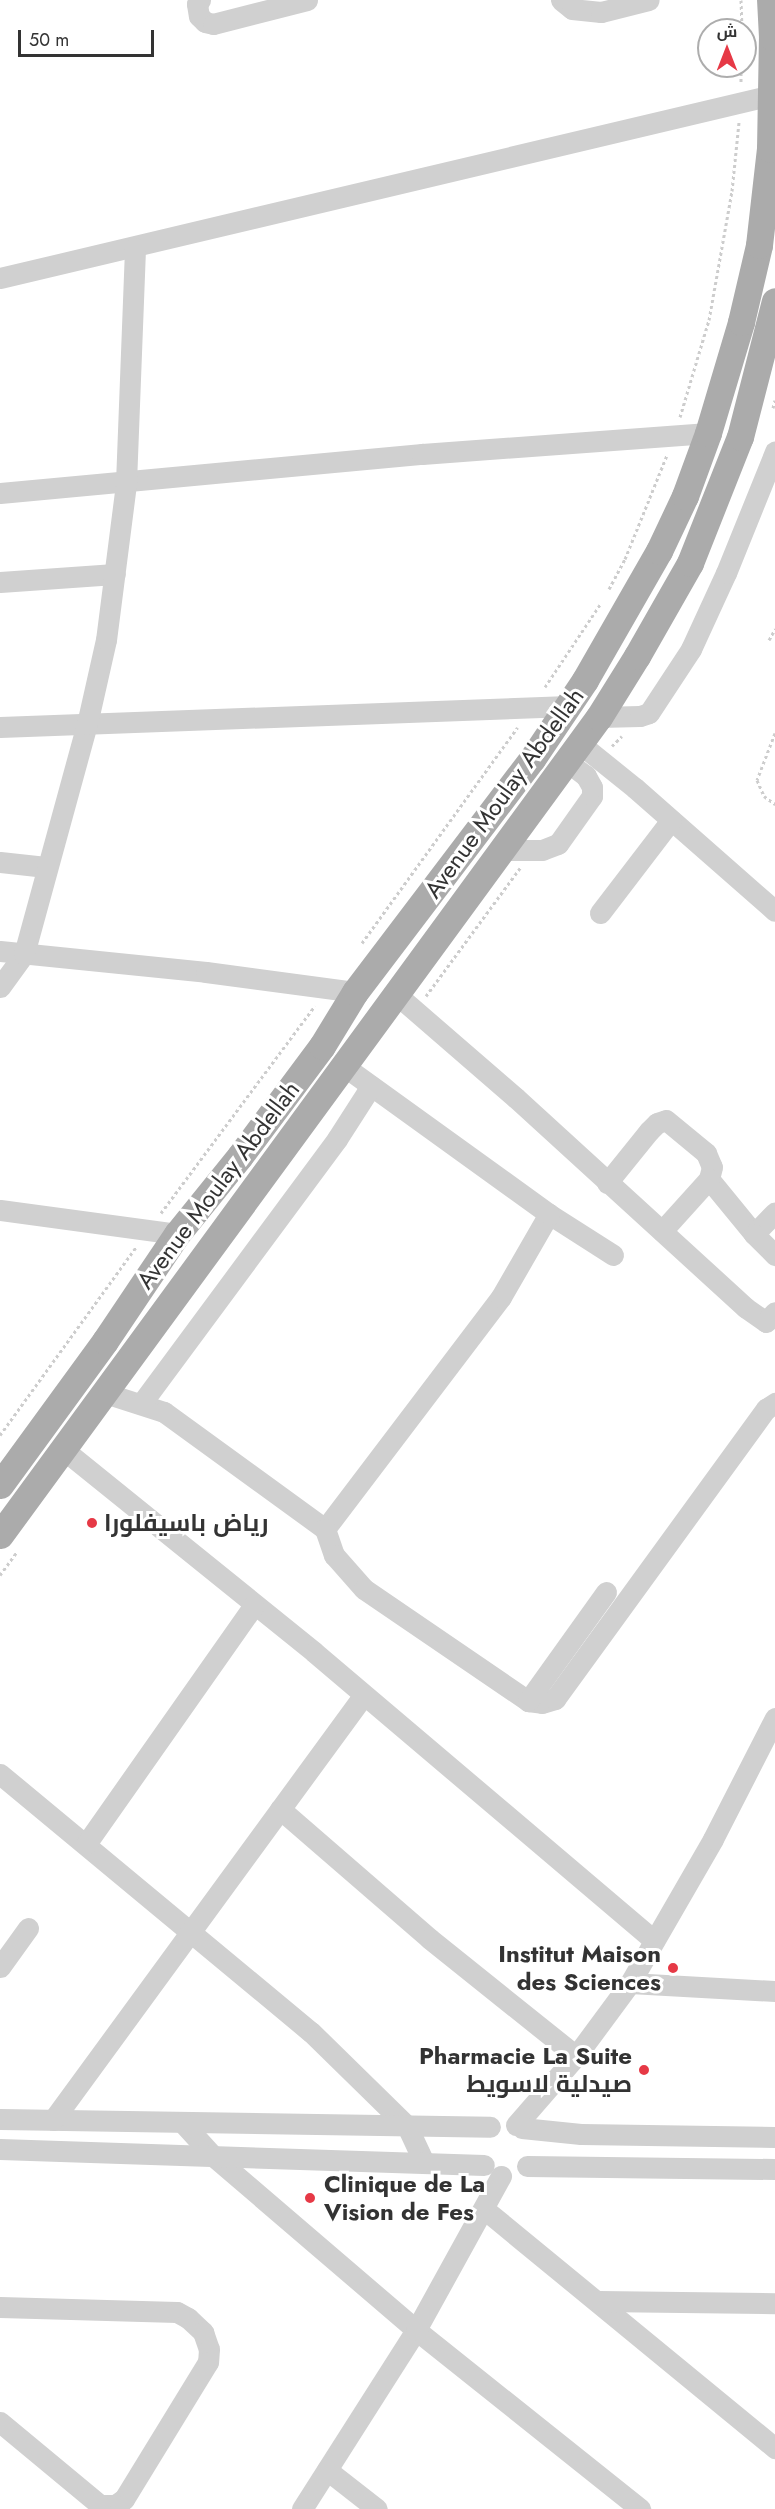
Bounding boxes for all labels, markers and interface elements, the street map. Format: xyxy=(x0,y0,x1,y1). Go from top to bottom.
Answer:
scale bar xyxy=(21,18,158,56)
north arrow xyxy=(697,18,757,78)
text: ش xyxy=(717,20,737,43)
text: 50 m xyxy=(29,27,69,53)
street label: Avenue Moulay Abdellah xyxy=(418,682,590,904)
street label: Avenue Moulay Abdellah xyxy=(131,1075,305,1295)
place label: رياض باسيفلورا xyxy=(104,1509,268,1537)
marker: رياض باسيفلورا xyxy=(85,1516,99,1530)
place label: Institut Maison des Sciences xyxy=(498,1940,661,1996)
marker: Institut Maison des Sciences xyxy=(666,1961,680,1975)
place label: Pharmacie La Suite صيدلية لاسويط xyxy=(419,2042,632,2098)
marker: Pharmacie La Suite صيدلية لاسويط xyxy=(637,2063,651,2077)
place label: Clinique de La Vision de Fes xyxy=(324,2170,485,2226)
marker: Clinique de La Vision de Fes xyxy=(301,2189,319,2207)

